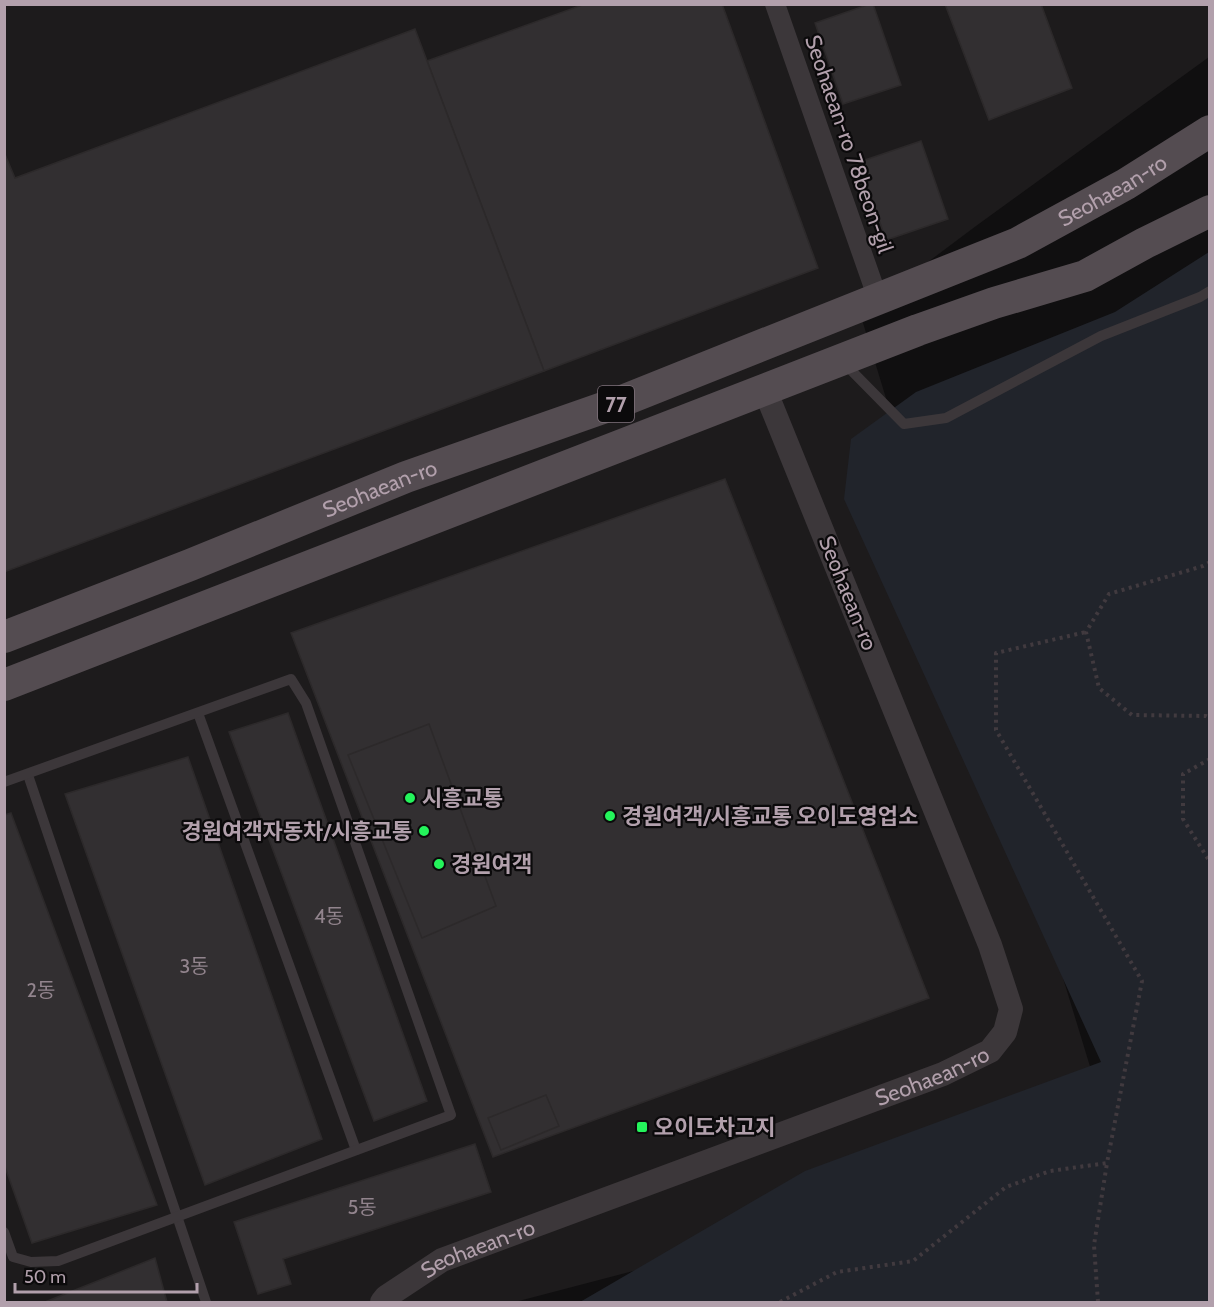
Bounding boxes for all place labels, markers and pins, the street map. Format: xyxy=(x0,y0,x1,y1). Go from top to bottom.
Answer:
place label: 시흥교통 xyxy=(422,785,503,812)
marker: 시흥교통 xyxy=(403,791,417,805)
place label: 경원여객/시흥교통 오이도영업소 xyxy=(622,803,918,830)
marker: 경원여객/시흥교통 오이도영업소 xyxy=(603,809,617,823)
place label: 경원여객자동차/시흥교통 xyxy=(181,818,412,845)
marker: 경원여객자동차/시흥교통 xyxy=(417,824,431,838)
place label: 경원여객 xyxy=(451,851,532,878)
marker: 경원여객 xyxy=(432,857,446,871)
place label: 오이도차고지 xyxy=(654,1114,775,1141)
marker: 오이도차고지 xyxy=(635,1120,649,1134)

